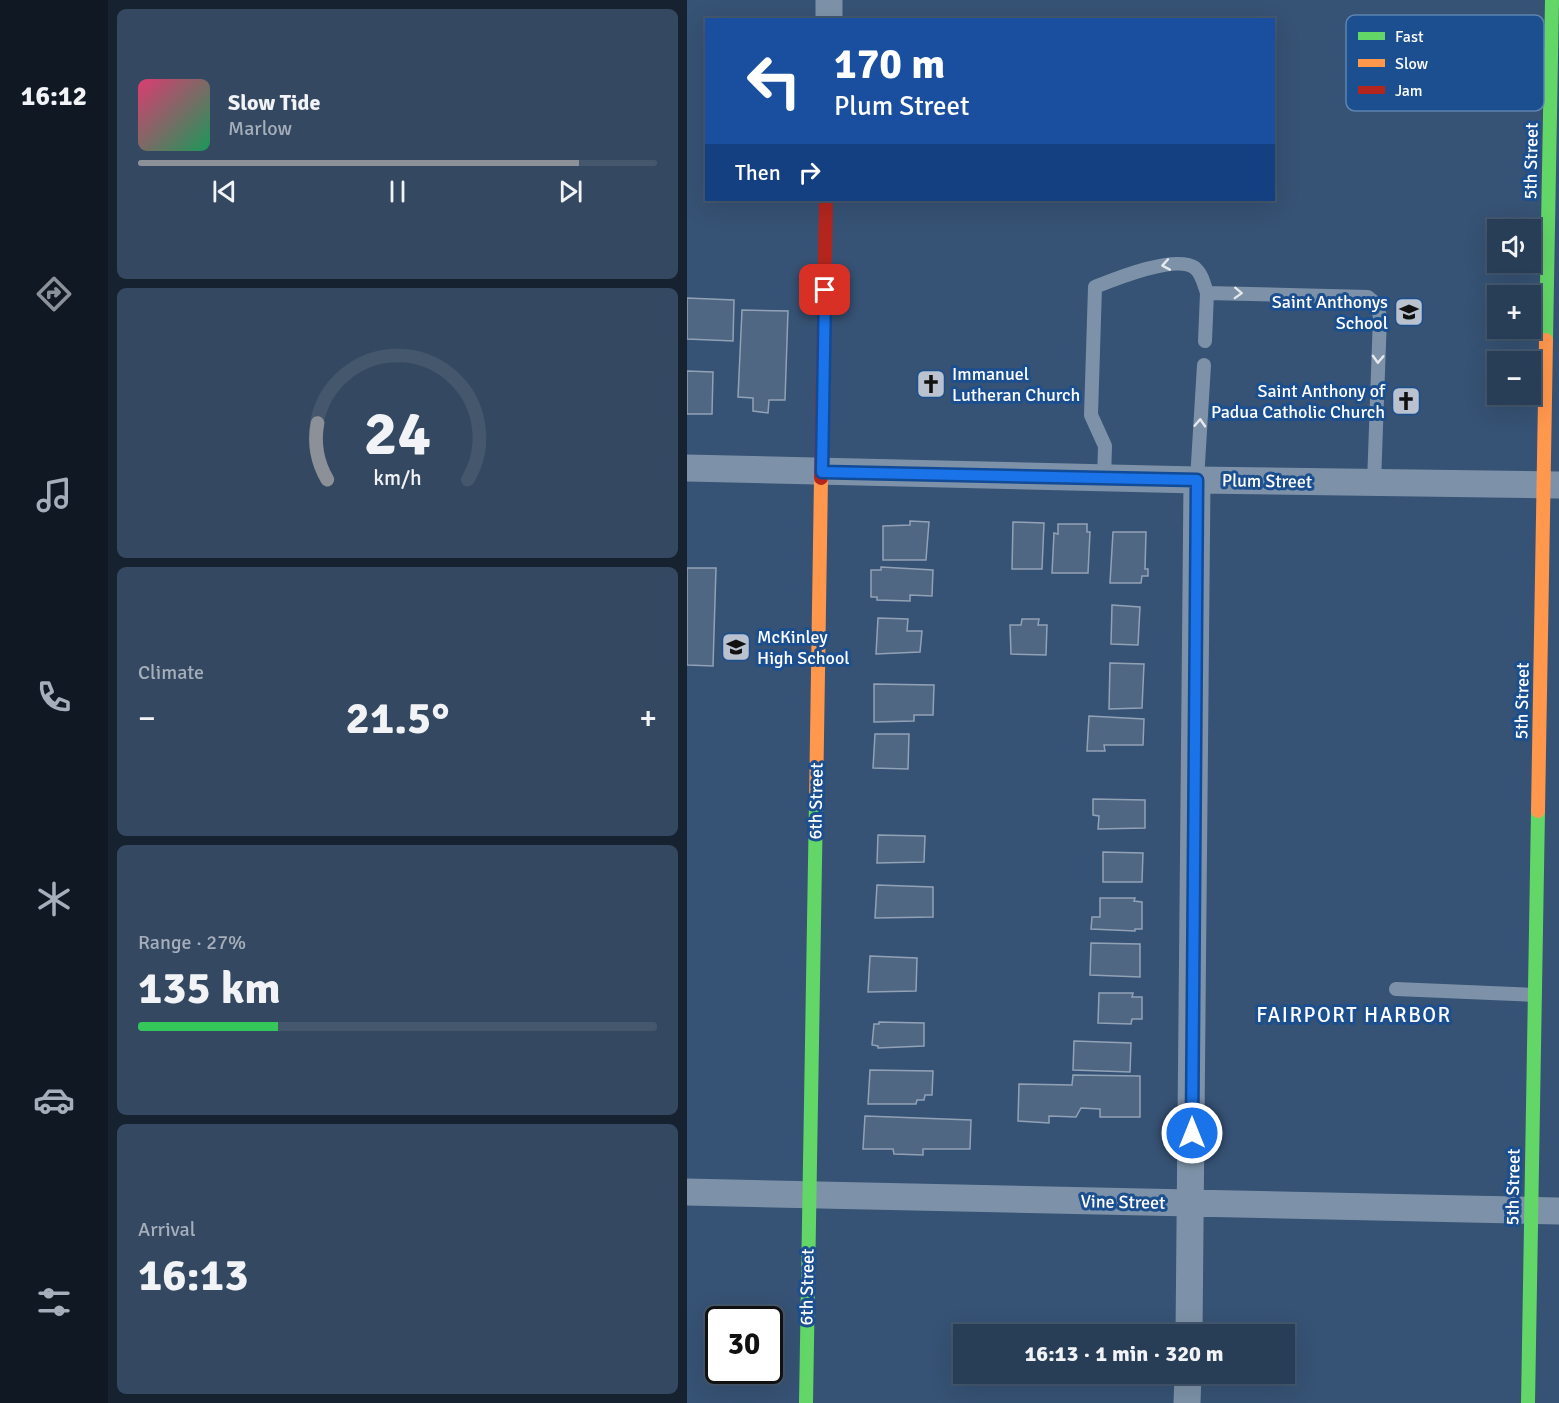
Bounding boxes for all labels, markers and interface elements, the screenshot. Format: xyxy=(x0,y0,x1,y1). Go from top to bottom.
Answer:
legend xyxy=(1346,15,1544,111)
text: Fast xyxy=(1395,27,1424,47)
text: 170 m xyxy=(834,39,945,90)
icon: left xyxy=(735,42,813,120)
text: Slow xyxy=(1395,54,1429,74)
text: 16:12 xyxy=(21,80,87,113)
text: Jam xyxy=(1395,81,1423,101)
text: Slow Tide xyxy=(228,89,320,116)
text: Plum Street xyxy=(834,90,970,123)
text: Marlow xyxy=(228,116,292,141)
street label: 5th Street xyxy=(1519,122,1543,200)
icon: right xyxy=(793,156,826,189)
text: Then xyxy=(735,159,781,186)
icon: previous xyxy=(208,175,241,208)
icon: pause xyxy=(381,175,414,208)
icon: next xyxy=(554,175,587,208)
map controls xyxy=(1487,219,1541,405)
button: sound xyxy=(1487,219,1541,273)
one-way arrow xyxy=(1161,259,1171,271)
pin xyxy=(799,264,850,315)
icon: directions xyxy=(33,273,75,315)
icon: arrive xyxy=(808,273,841,306)
button: + xyxy=(1487,285,1541,339)
one-way arrow xyxy=(1234,287,1243,300)
place label: Saint Anthonys School xyxy=(1272,291,1388,334)
school or university icon: Saint Anthonys School xyxy=(1393,296,1425,328)
button: − xyxy=(1487,351,1541,405)
one-way arrow xyxy=(1372,354,1385,363)
place label: Immanuel Lutheran Church xyxy=(952,363,1080,406)
church icon: Immanuel Lutheran Church xyxy=(915,368,947,400)
place label: Saint Anthony of Padua Catholic Church xyxy=(1211,380,1386,423)
church icon: Saint Anthony of Padua Catholic Church xyxy=(1390,385,1422,417)
text: 24 xyxy=(364,395,431,472)
one-way arrow xyxy=(1194,418,1207,427)
text: km/h xyxy=(373,465,422,491)
street label: Plum Street xyxy=(1222,469,1312,493)
icon: music xyxy=(33,474,75,516)
place label: McKinley High School xyxy=(757,626,850,669)
school or university icon: McKinley High School xyxy=(720,631,752,663)
text: Climate xyxy=(138,660,204,685)
street label: 5th Street xyxy=(1510,662,1534,740)
icon: phone xyxy=(33,676,75,718)
text: 21.5° xyxy=(346,691,449,746)
text: − xyxy=(138,698,156,739)
text: + xyxy=(639,698,657,739)
street label: 6th Street xyxy=(804,762,828,840)
icon: climate xyxy=(33,878,75,920)
text: Range · 27% xyxy=(138,930,246,955)
text: 135 km xyxy=(138,961,281,1016)
district label: FAIRPORT HARBOR xyxy=(1256,1002,1452,1028)
icon: car xyxy=(33,1079,75,1121)
position arrow xyxy=(1160,1101,1224,1165)
street label: 5th Street xyxy=(1501,1148,1525,1226)
street label: Vine Street xyxy=(1080,1190,1166,1214)
text: Arrival xyxy=(138,1217,196,1242)
text: 16:13 xyxy=(138,1248,248,1303)
street label: 6th Street xyxy=(795,1248,819,1326)
icon: filters xyxy=(33,1281,75,1323)
speed limit sign: 30 xyxy=(705,1306,783,1384)
text: 16:13 · 1 min · 320 m xyxy=(1024,1340,1224,1367)

